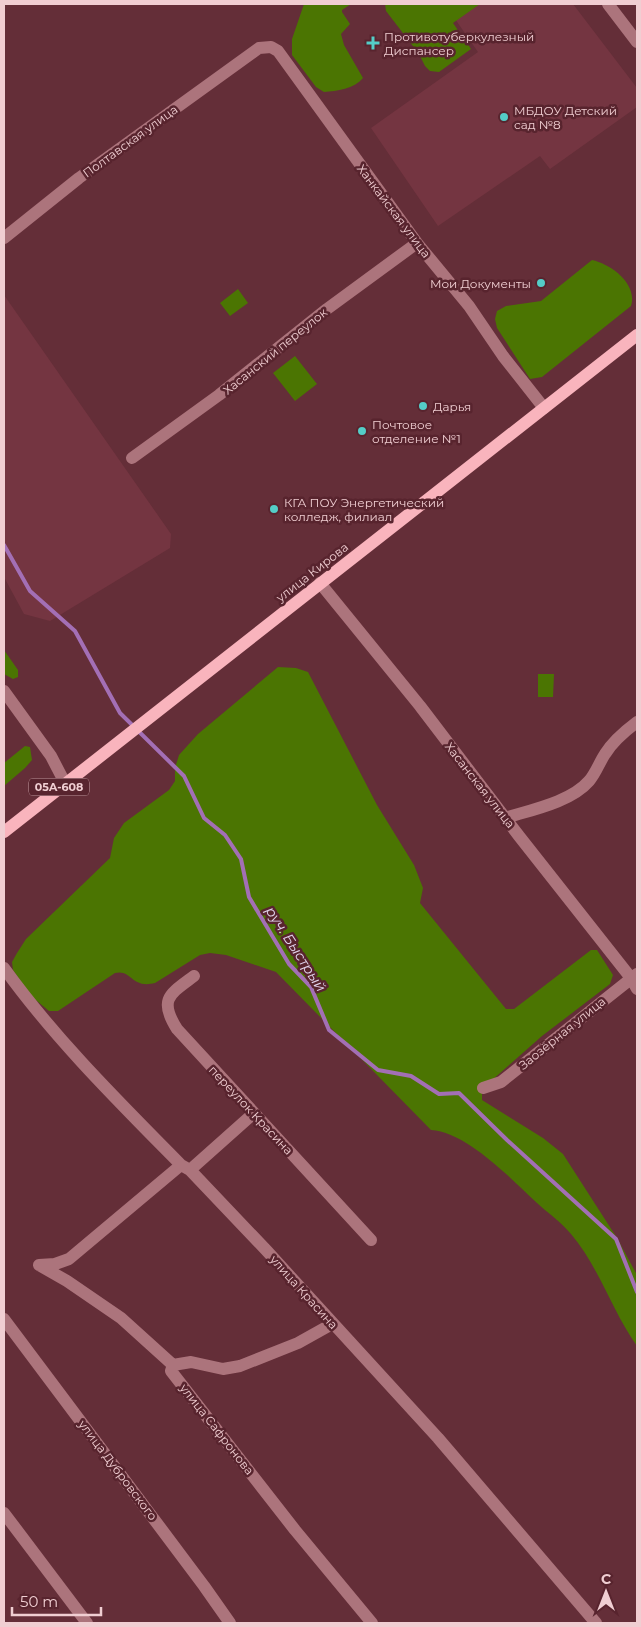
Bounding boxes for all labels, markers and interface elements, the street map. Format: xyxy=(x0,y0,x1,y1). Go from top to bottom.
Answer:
place label: Противотуберкулезный Диспансер xyxy=(384,29,534,58)
marker: Противотуберкулезный Диспансер xyxy=(366,36,380,50)
street label: Полтавская улица xyxy=(80,102,180,180)
place label: МБДОУ Детский сад №8 xyxy=(514,103,617,132)
marker: МБДОУ Детский сад №8 xyxy=(498,111,510,123)
street label: Ханкайская улица xyxy=(354,161,434,261)
place label: Мои Документы xyxy=(430,276,531,291)
marker: Мои Документы xyxy=(535,277,547,289)
street label: Хасанский переулок xyxy=(220,304,330,398)
place label: Дарья xyxy=(433,399,471,414)
marker: Дарья xyxy=(417,400,429,412)
place label: Почтовое отделение №1 xyxy=(372,417,461,446)
marker: Почтовое отделение №1 xyxy=(356,425,368,437)
place label: КГА ПОУ Энергетический колледж, филиал xyxy=(284,495,444,524)
marker: КГА ПОУ Энергетический колледж, филиал xyxy=(268,503,280,515)
street label: улица Кирова xyxy=(272,539,351,605)
street label: Хасанская улица xyxy=(442,739,518,831)
road number: 05А-608 xyxy=(29,779,89,796)
water label: руч. Быстрый xyxy=(262,903,330,995)
street label: Заозёрная улица xyxy=(516,993,608,1073)
street label: переулок Красина xyxy=(206,1062,296,1158)
street label: улица Красина xyxy=(266,1251,341,1332)
street label: улица Сафронова xyxy=(176,1380,257,1478)
street label: улица Дубровского xyxy=(75,1416,161,1523)
north arrow xyxy=(581,1567,631,1617)
text: С xyxy=(601,1570,611,1588)
scale bar xyxy=(12,1584,101,1616)
text: 50 m xyxy=(20,1592,58,1611)

